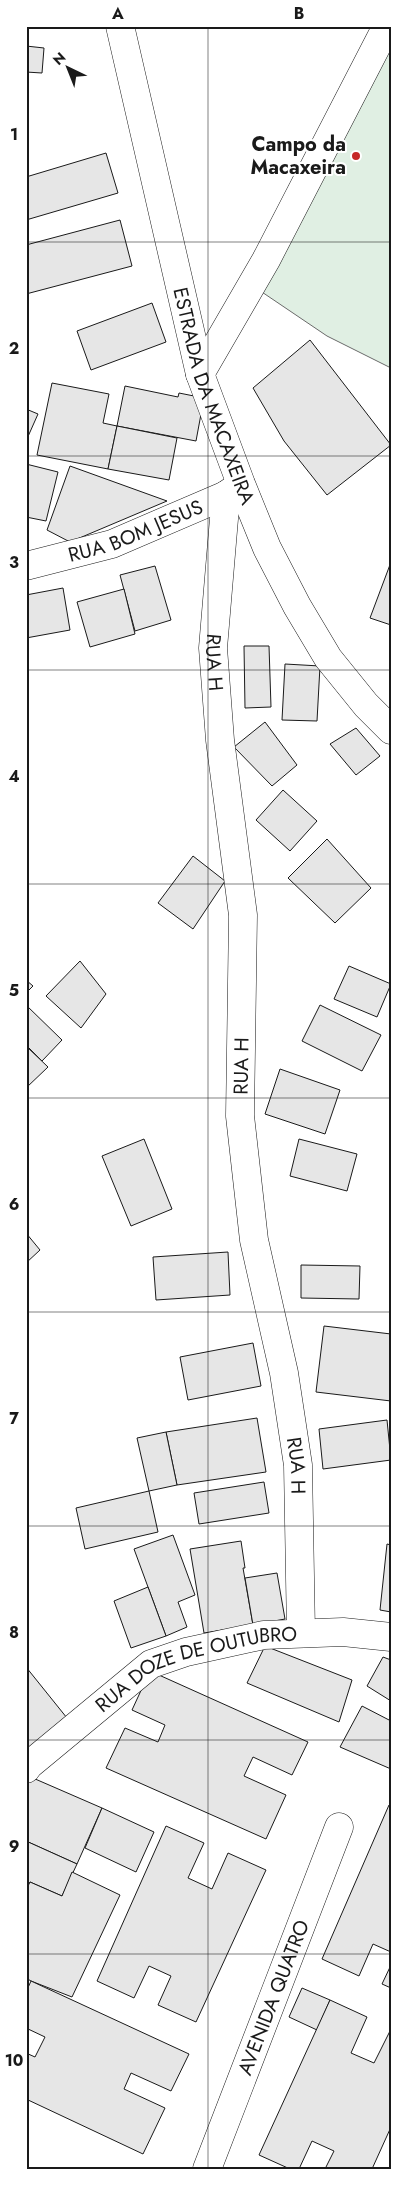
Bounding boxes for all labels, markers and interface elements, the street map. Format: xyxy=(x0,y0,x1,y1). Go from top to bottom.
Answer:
text: A xyxy=(111,2,124,25)
text: B xyxy=(294,2,304,25)
north arrow xyxy=(42,42,92,92)
text: N xyxy=(48,47,70,70)
text: 1 xyxy=(10,123,18,146)
place label: Campo da Macaxeira xyxy=(250,130,346,182)
marker: Campo da Macaxeira xyxy=(350,150,362,162)
street label: ESTRADA DA MACAXEIRA xyxy=(166,285,262,510)
text: 2 xyxy=(9,337,19,360)
street label: RUA BOM JESUS xyxy=(65,493,207,570)
text: 3 xyxy=(9,551,19,574)
street label: RUA H xyxy=(198,633,230,692)
text: 4 xyxy=(8,765,20,788)
text: 5 xyxy=(9,979,19,1002)
street label: RUA H xyxy=(227,1037,256,1095)
text: 6 xyxy=(9,1193,19,1216)
text: 7 xyxy=(9,1407,19,1430)
street label: RUA H xyxy=(279,1435,313,1494)
street label: RUA DOZE DE OUTUBRO xyxy=(89,1620,298,1719)
text: 8 xyxy=(9,1621,19,1644)
text: 9 xyxy=(9,1835,19,1858)
street label: AVENIDA QUATRO xyxy=(231,1916,317,2079)
text: 10 xyxy=(5,2049,23,2072)

